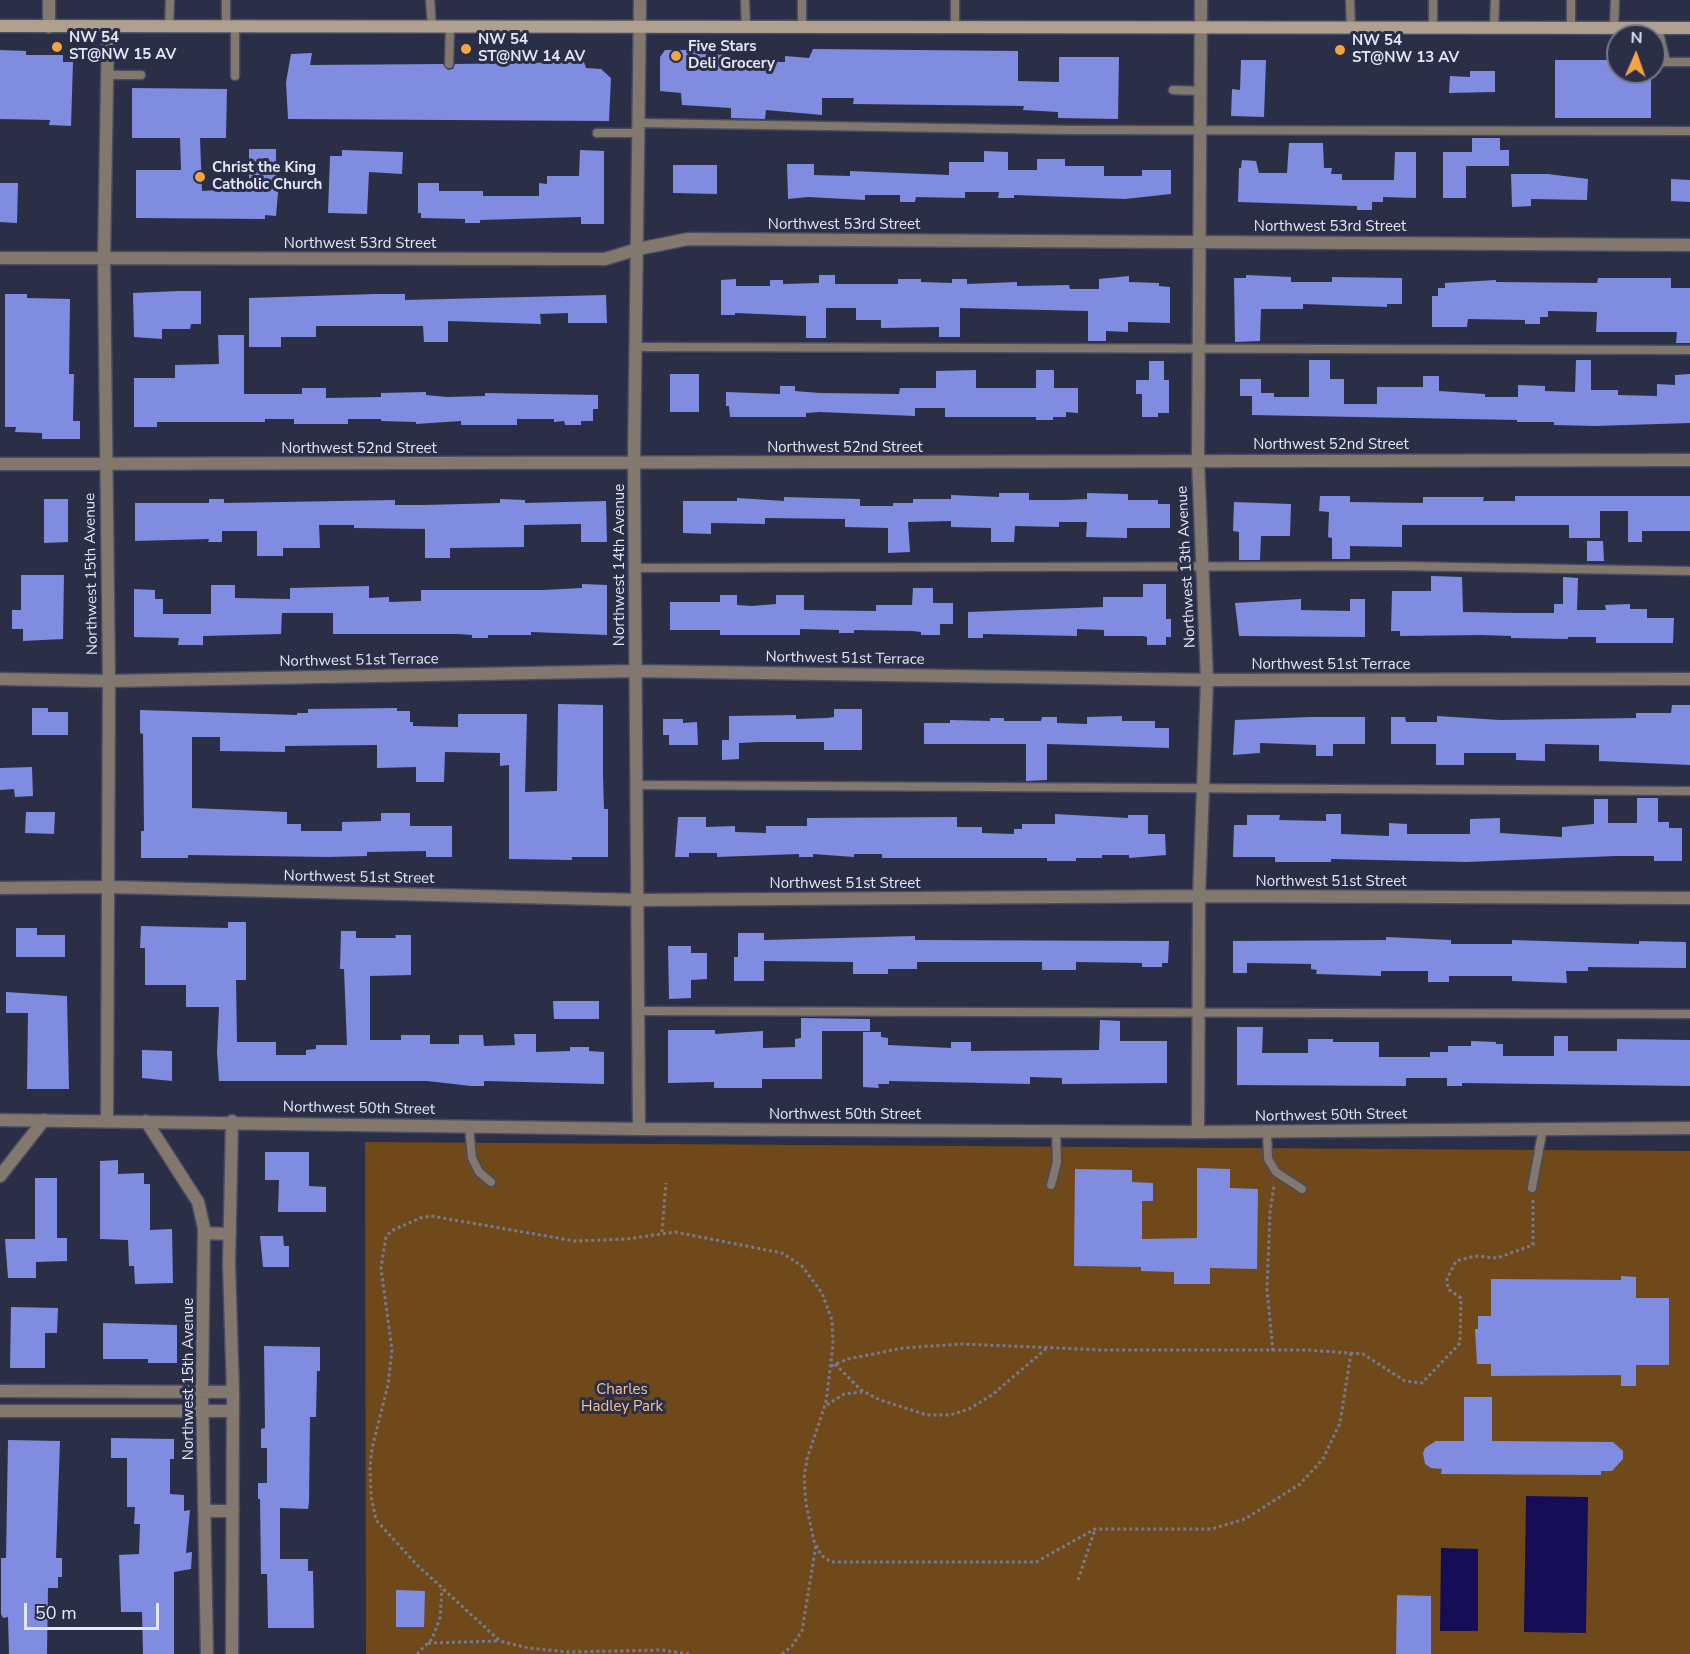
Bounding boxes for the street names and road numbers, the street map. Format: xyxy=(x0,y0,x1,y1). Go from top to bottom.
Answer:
street label: Northwest 53rd Street xyxy=(768,216,920,234)
street label: Northwest 53rd Street xyxy=(1254,218,1406,236)
street label: Northwest 53rd Street xyxy=(284,235,436,253)
street label: Northwest 52nd Street xyxy=(1253,436,1409,454)
street label: Northwest 52nd Street xyxy=(767,439,923,457)
street label: Northwest 52nd Street xyxy=(281,440,437,458)
street label: Northwest 14th Avenue xyxy=(611,484,629,646)
street label: Northwest 13th Avenue xyxy=(1174,485,1200,649)
street label: Northwest 15th Avenue xyxy=(82,493,102,655)
street label: Northwest 51st Terrace xyxy=(765,649,925,669)
street label: Northwest 51st Terrace xyxy=(279,651,439,671)
street label: Northwest 51st Terrace xyxy=(1251,656,1411,674)
street label: Northwest 51st Street xyxy=(283,868,435,888)
street label: Northwest 51st Street xyxy=(1256,873,1406,891)
street label: Northwest 51st Street xyxy=(770,875,920,893)
street label: Northwest 50th Street xyxy=(283,1099,435,1119)
street label: Northwest 50th Street xyxy=(769,1106,921,1124)
street label: Northwest 50th Street xyxy=(1255,1106,1407,1126)
street label: Northwest 15th Avenue xyxy=(180,1298,198,1460)

